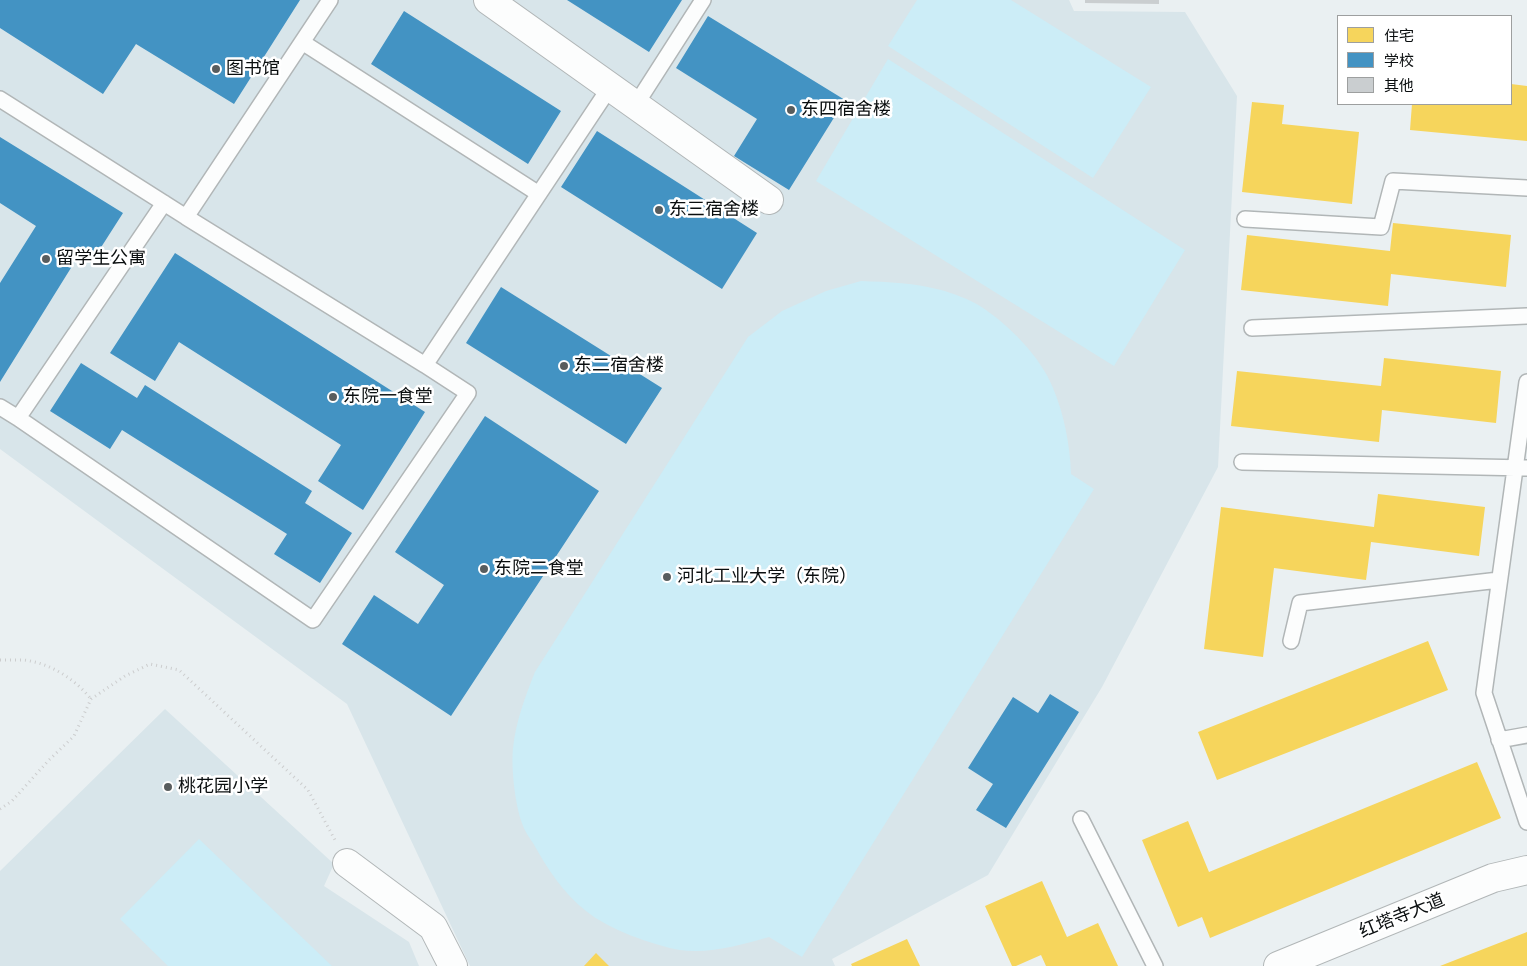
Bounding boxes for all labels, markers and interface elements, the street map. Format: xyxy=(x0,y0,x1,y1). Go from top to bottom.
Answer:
legend xyxy=(1337,15,1512,105)
text: 住宅 xyxy=(1384,27,1414,45)
text: 学校 xyxy=(1384,52,1414,70)
place label: 图书馆 xyxy=(226,58,280,80)
marker: 图书馆 xyxy=(210,63,222,75)
text: 其他 xyxy=(1384,77,1414,95)
place label: 东四宿舍楼 xyxy=(801,99,891,121)
marker: 东四宿舍楼 xyxy=(785,104,797,116)
place label: 东三宿舍楼 xyxy=(669,199,759,221)
marker: 东三宿舍楼 xyxy=(653,204,665,216)
place label: 留学生公寓 xyxy=(56,248,146,270)
marker: 留学生公寓 xyxy=(40,253,52,265)
place label: 东二宿舍楼 xyxy=(574,355,664,377)
marker: 东二宿舍楼 xyxy=(558,360,570,372)
place label: 东院一食堂 xyxy=(343,386,433,408)
marker: 东院一食堂 xyxy=(327,391,339,403)
place label: 东院二食堂 xyxy=(494,558,584,580)
marker: 东院二食堂 xyxy=(478,563,490,575)
place label: 河北工业大学（东院） xyxy=(677,566,857,588)
marker: 河北工业大学（东院） xyxy=(661,571,673,583)
place label: 桃花园小学 xyxy=(178,776,268,798)
marker: 桃花园小学 xyxy=(162,781,174,793)
street label: 红塔寺大道 xyxy=(1356,889,1448,943)

